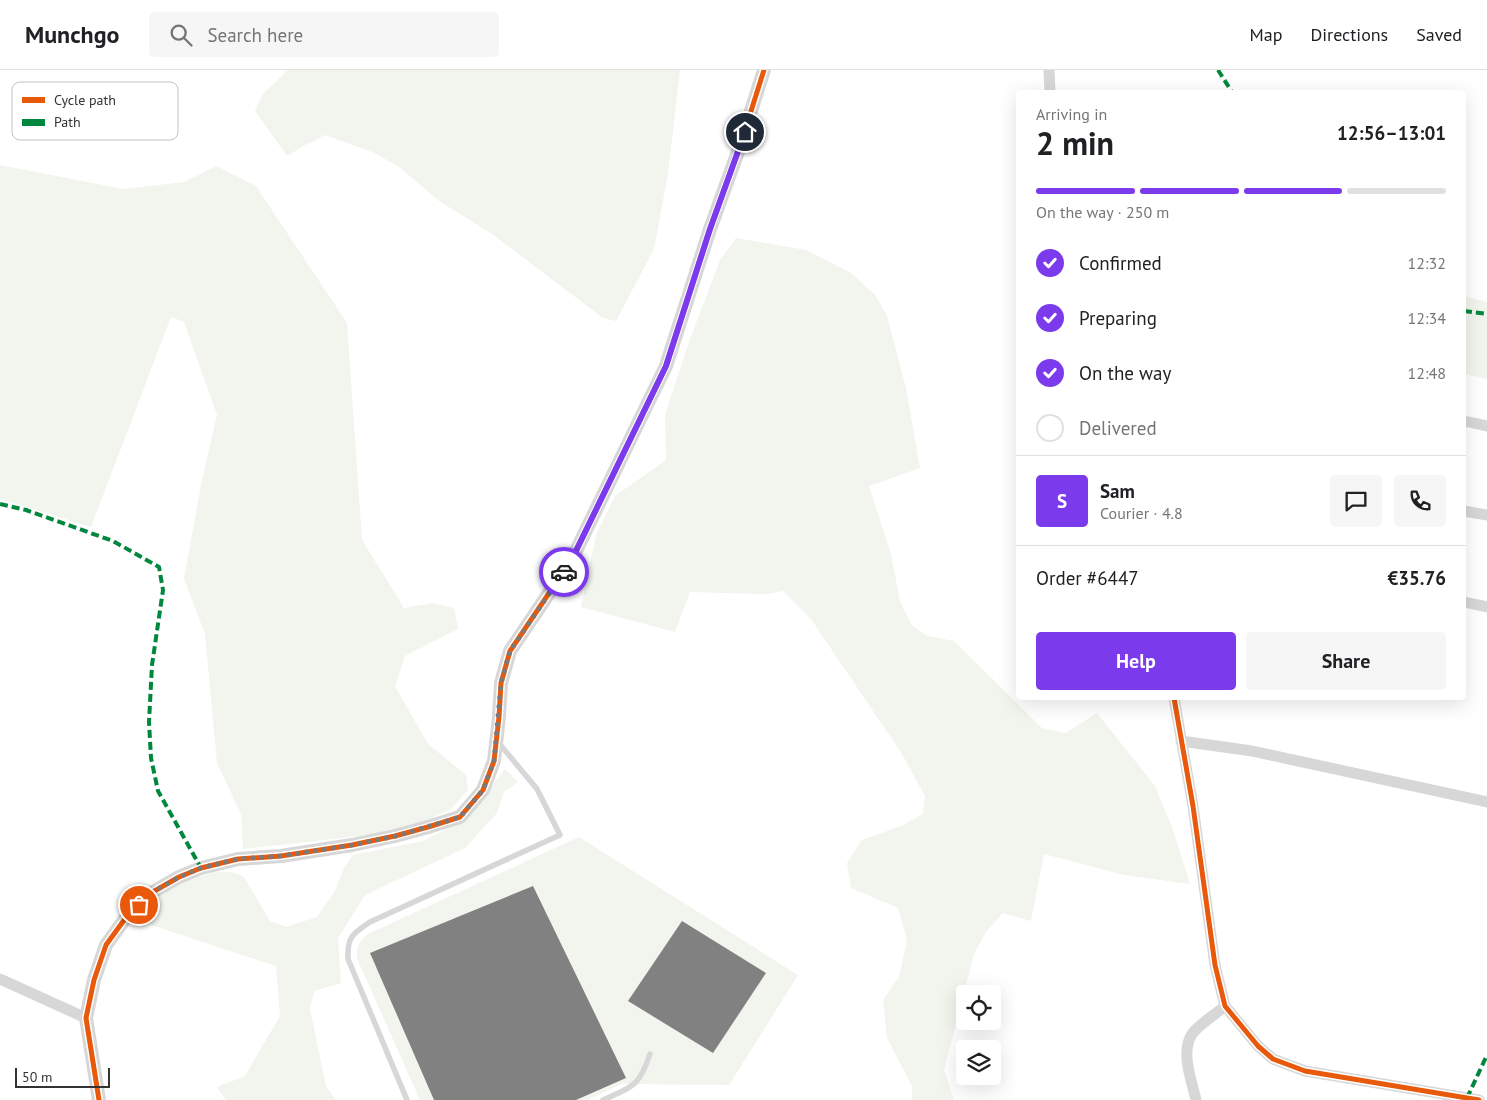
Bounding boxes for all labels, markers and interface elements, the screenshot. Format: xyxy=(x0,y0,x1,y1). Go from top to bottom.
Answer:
search box xyxy=(149,12,499,57)
text: Munchgo xyxy=(25,19,119,50)
icon: search xyxy=(167,21,195,49)
text: Search here xyxy=(207,23,303,47)
text: Map xyxy=(1250,23,1282,46)
text: Directions xyxy=(1310,23,1388,46)
text: Saved xyxy=(1416,23,1462,46)
legend xyxy=(12,82,178,140)
text: Cycle path xyxy=(54,91,116,109)
text: Arriving in xyxy=(1036,104,1107,124)
pin xyxy=(724,111,766,153)
text: Path xyxy=(54,113,81,131)
icon: home xyxy=(731,118,759,146)
text: 12:56–13:01 xyxy=(1337,121,1446,145)
text: 2 min xyxy=(1036,122,1114,164)
text: On the way · 250 m xyxy=(1036,202,1169,222)
icon: check xyxy=(1036,249,1064,277)
text: Confirmed xyxy=(1079,251,1162,275)
text: 12:32 xyxy=(1408,253,1446,273)
icon: check xyxy=(1036,304,1064,332)
text: Preparing xyxy=(1079,306,1157,330)
text: 12:34 xyxy=(1408,308,1446,328)
icon: check xyxy=(1036,359,1064,387)
text: On the way xyxy=(1079,361,1171,385)
text: 12:48 xyxy=(1408,363,1446,383)
text: Delivered xyxy=(1079,416,1157,440)
button: chat xyxy=(1330,475,1382,527)
button: phone xyxy=(1394,475,1446,527)
text: Sam xyxy=(1100,479,1135,503)
text: S xyxy=(1057,489,1067,513)
text: Courier · 4.8 xyxy=(1100,503,1183,523)
courier xyxy=(539,547,589,597)
icon: car xyxy=(550,558,578,586)
text: Order #6447 xyxy=(1036,566,1139,590)
text: €35.76 xyxy=(1387,566,1446,590)
button: Help xyxy=(1036,632,1236,690)
button: Share xyxy=(1246,632,1446,690)
pin xyxy=(118,884,160,926)
icon: bag xyxy=(125,891,153,919)
map controls xyxy=(956,985,1001,1085)
button: locate xyxy=(956,985,1001,1030)
button: layers xyxy=(956,1040,1001,1085)
scale bar xyxy=(15,1065,110,1088)
text: 50 m xyxy=(22,1068,52,1086)

